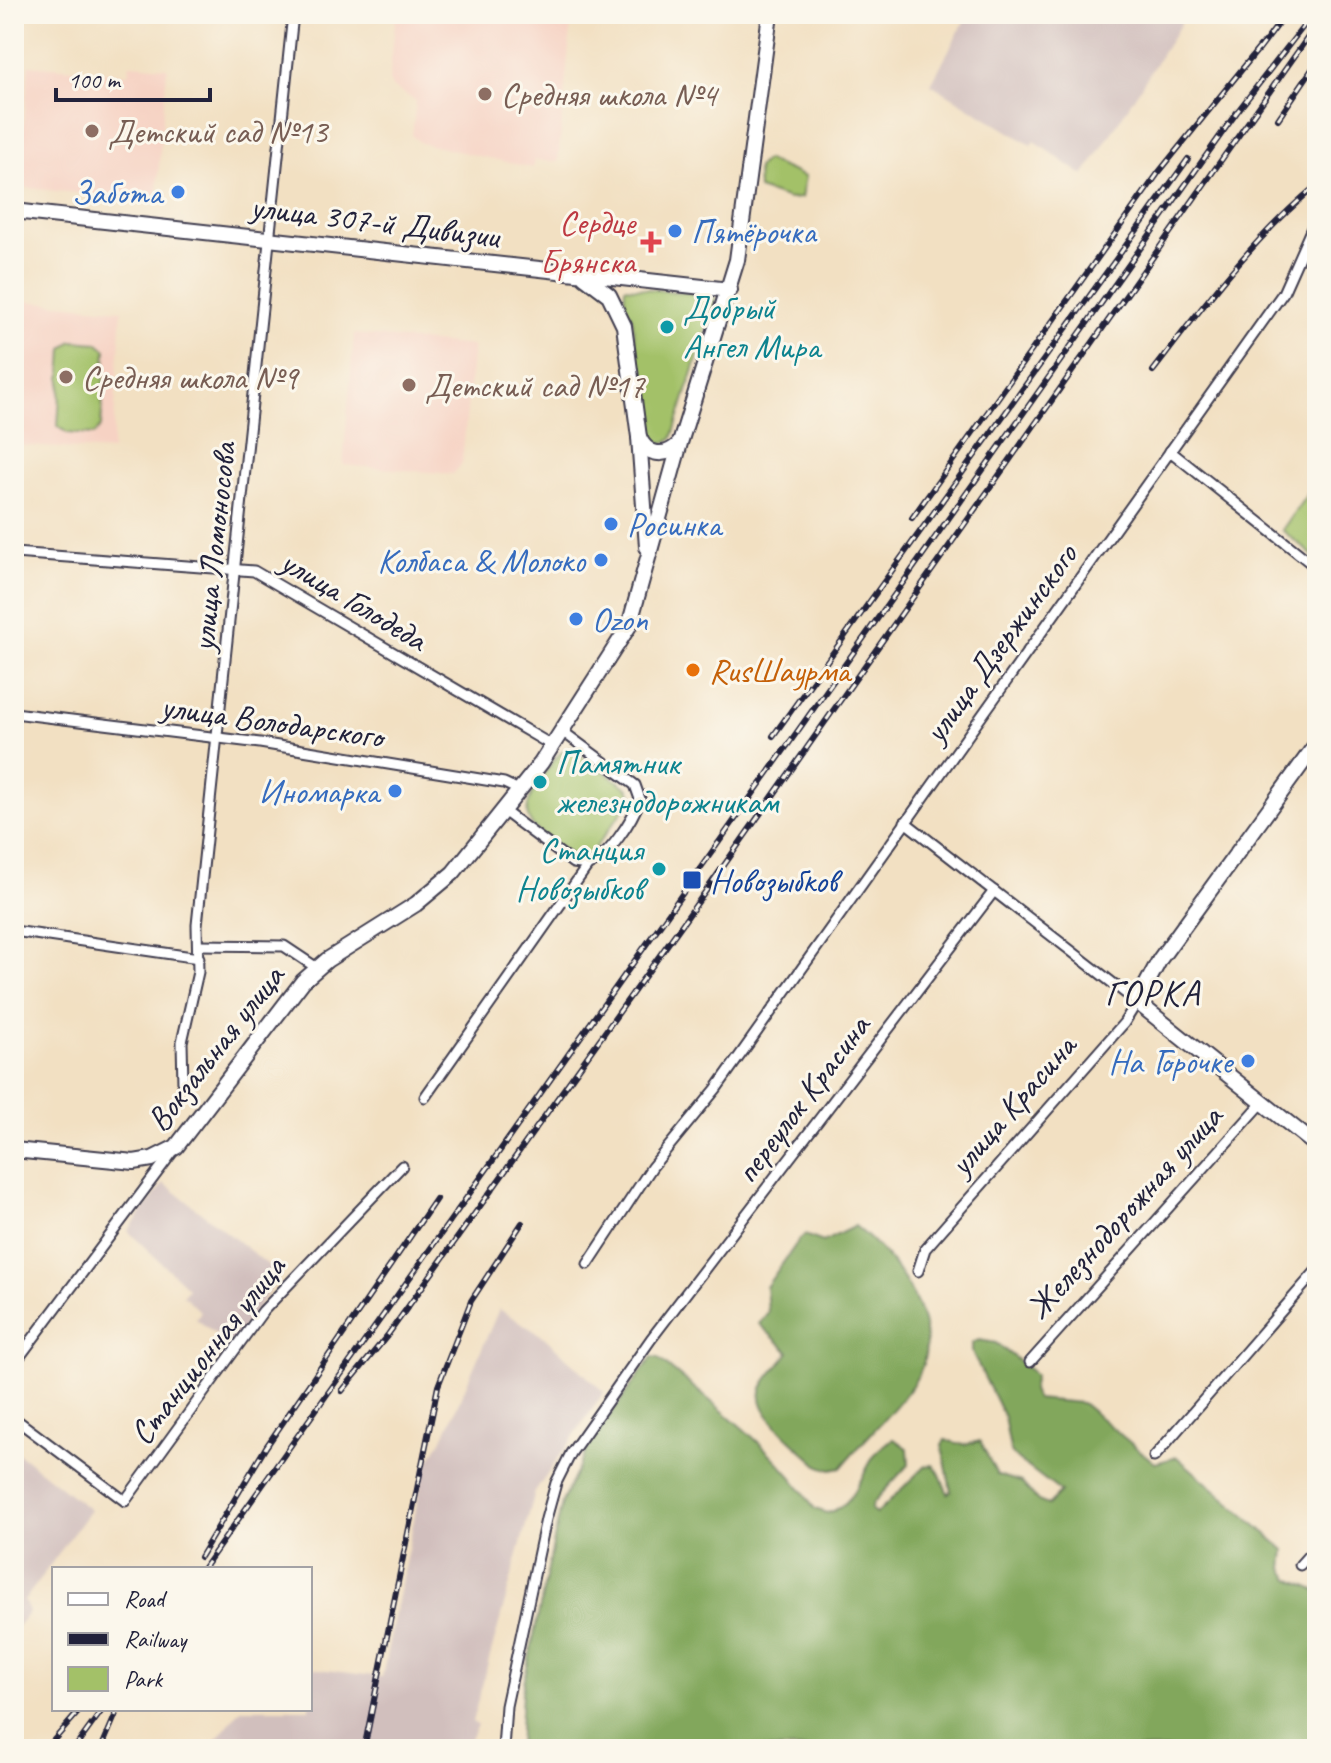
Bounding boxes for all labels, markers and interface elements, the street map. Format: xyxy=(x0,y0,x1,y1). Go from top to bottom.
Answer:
scale bar xyxy=(56,52,210,102)
text: 100 m xyxy=(68,65,122,95)
place label: Средняя школа №4 xyxy=(501,73,720,116)
marker: Средняя школа №4 xyxy=(476,85,494,103)
place label: Детский сад №13 xyxy=(108,110,330,153)
marker: Детский сад №13 xyxy=(83,122,101,140)
place label: Забота xyxy=(71,171,165,214)
marker: Забота xyxy=(169,183,187,201)
street label: улица 307-й Дивизии xyxy=(246,184,504,258)
place label: Сердце Брянска xyxy=(540,201,637,283)
place label: Пятёрочка xyxy=(691,210,818,253)
marker: Пятёрочка xyxy=(666,222,684,240)
marker: Сердце Брянска xyxy=(642,233,660,251)
place label: Добрый Ангел Мира xyxy=(683,286,823,368)
marker: Добрый Ангел Мира xyxy=(658,318,676,336)
place label: Средняя школа №9 xyxy=(82,356,300,399)
place label: Детский сад №17 xyxy=(425,364,646,407)
marker: Средняя школа №9 xyxy=(57,368,75,386)
marker: Детский сад №17 xyxy=(400,376,418,394)
street label: улица Ломоносова xyxy=(180,438,246,656)
place label: Росинка xyxy=(627,503,724,546)
marker: Росинка xyxy=(602,515,620,533)
street label: улица Дзержинского xyxy=(912,533,1088,753)
street label: улица Голодеда xyxy=(271,539,437,661)
place label: Колбаса & Молоко xyxy=(377,539,587,582)
marker: Колбаса & Молоко xyxy=(592,551,610,569)
place label: Ozon xyxy=(592,598,649,641)
marker: Ozon xyxy=(567,610,585,628)
place label: RusШаурма xyxy=(709,649,853,692)
marker: RusШаурма xyxy=(684,661,702,679)
street label: улица Володарского xyxy=(156,684,390,758)
place label: Памятник железнодорожникам xyxy=(556,741,781,823)
place label: Иномарка xyxy=(259,770,382,813)
marker: Памятник железнодорожникам xyxy=(531,773,549,791)
marker: Иномарка xyxy=(386,782,404,800)
place label: Станция Новозыбков xyxy=(516,828,650,910)
place label: Новозыбков xyxy=(710,859,844,902)
marker: Станция Новозыбков xyxy=(650,860,668,878)
marker: Новозыбков xyxy=(681,869,703,891)
street label: Вокзальная улица xyxy=(137,954,295,1140)
district label: ГОРКА xyxy=(1105,970,1201,1016)
street label: переулок Красина xyxy=(725,1005,881,1192)
street label: улица Красина xyxy=(938,1023,1087,1186)
place label: На Горочке xyxy=(1108,1040,1235,1083)
marker: На Горочке xyxy=(1239,1052,1257,1070)
street label: Железнодорожная улица xyxy=(1017,1094,1233,1328)
street label: Станционная улица xyxy=(120,1245,296,1453)
legend xyxy=(52,1567,312,1711)
text: Road xyxy=(124,1584,168,1614)
text: Railway xyxy=(124,1624,188,1654)
text: Park xyxy=(124,1664,164,1694)

